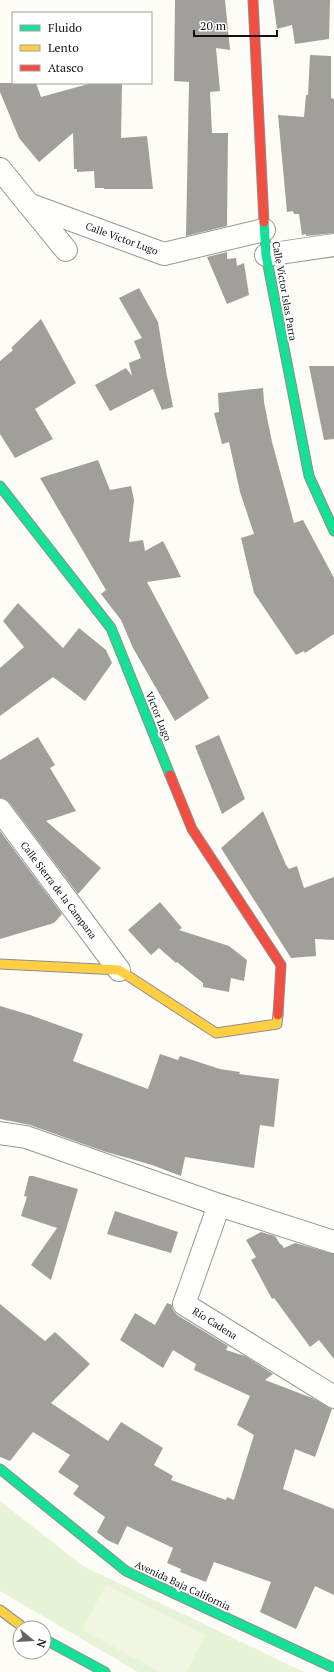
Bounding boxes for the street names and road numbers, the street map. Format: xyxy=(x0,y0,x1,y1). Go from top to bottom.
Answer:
street label: Calle Víctor Lugo xyxy=(84,219,160,258)
street label: Calle Víctor Islas Parra xyxy=(269,240,300,342)
street label: Victor Lugo xyxy=(143,690,174,743)
street label: Calle Sierra de la Campana xyxy=(18,839,100,942)
street label: Río Cadena xyxy=(190,1305,240,1342)
street label: Avenida Baja California xyxy=(133,1558,233,1613)

